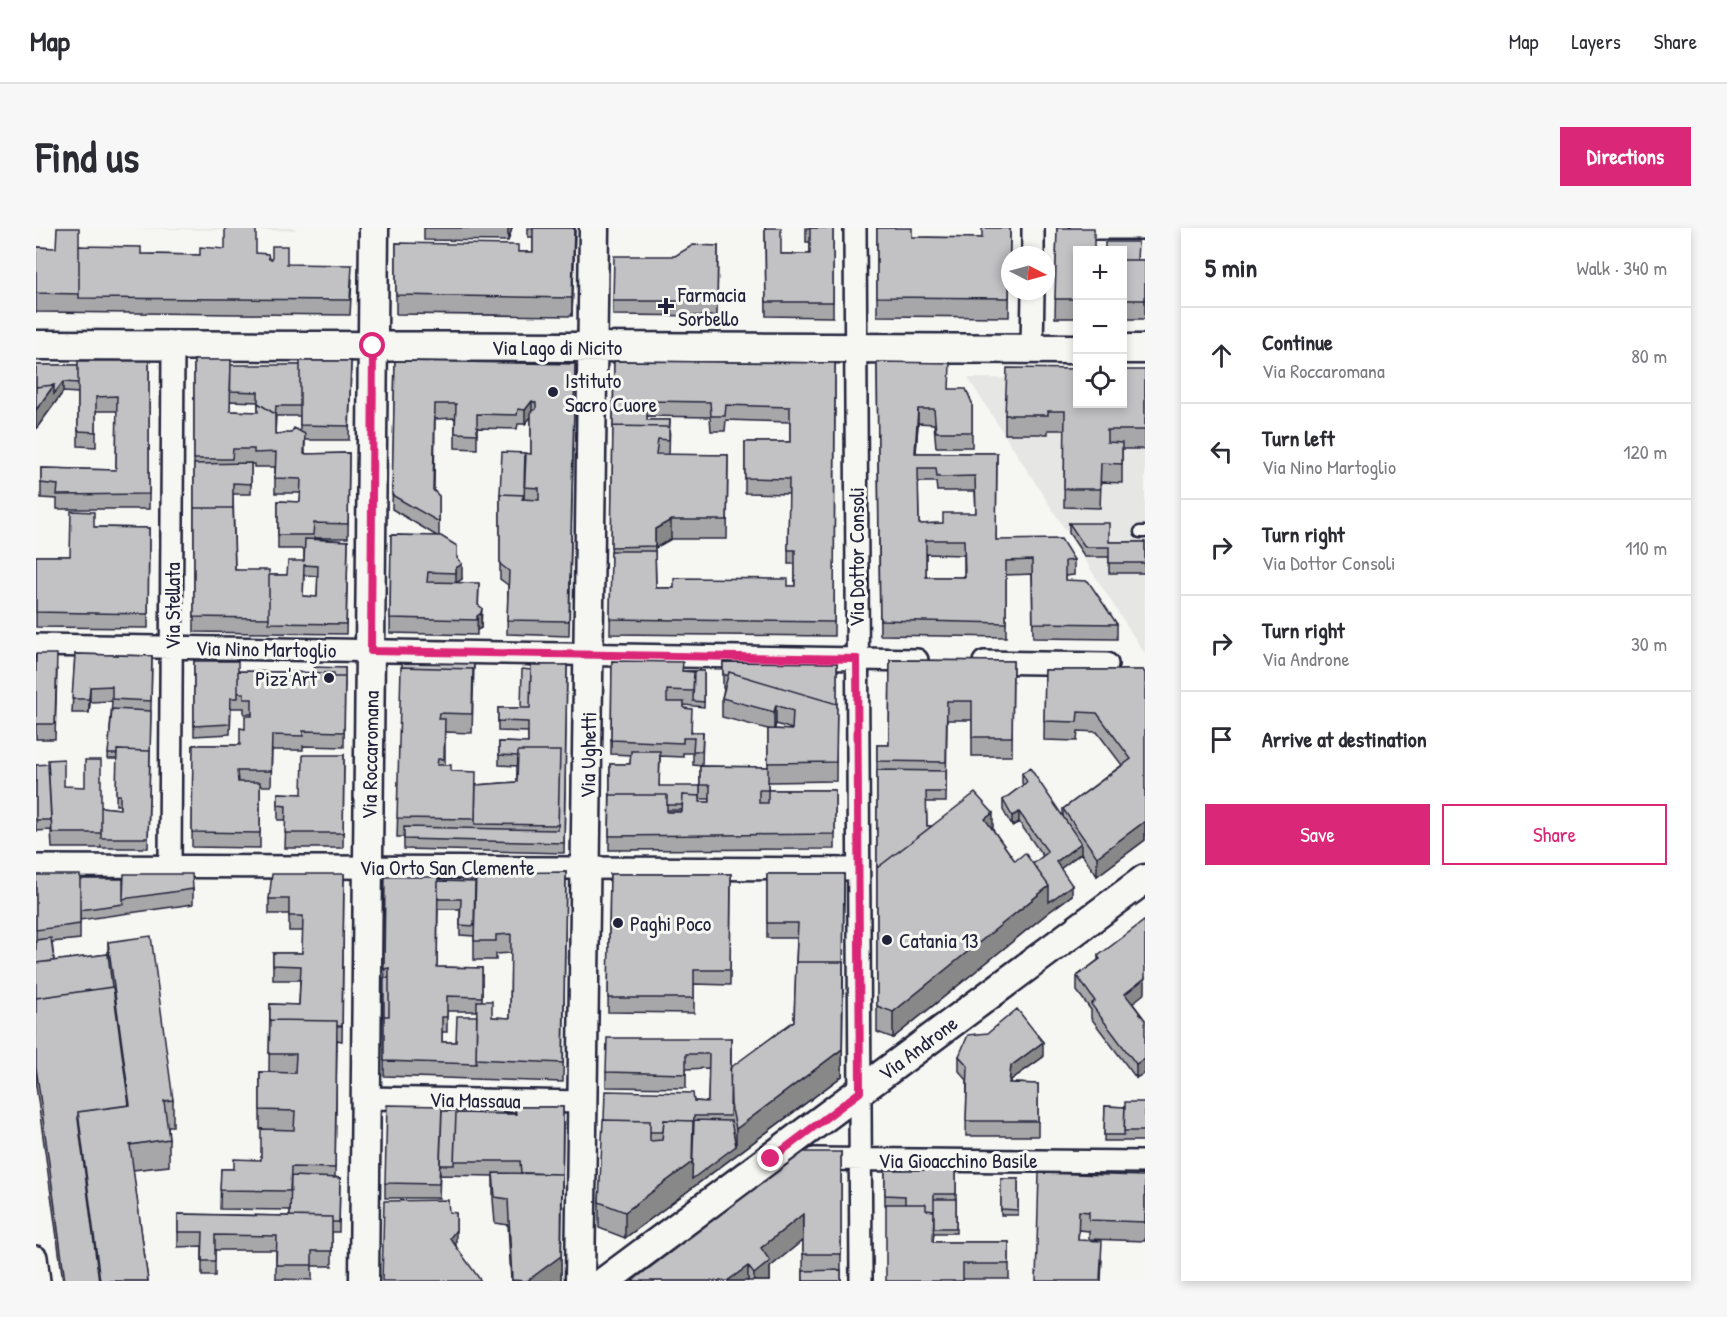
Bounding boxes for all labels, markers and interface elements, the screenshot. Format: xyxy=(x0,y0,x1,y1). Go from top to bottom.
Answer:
text: Map xyxy=(30,22,70,60)
text: Map xyxy=(1509,27,1538,56)
text: Layers xyxy=(1571,27,1621,56)
text: Share xyxy=(1654,27,1697,56)
button: Directions xyxy=(1560,127,1691,186)
text: Find us xyxy=(36,128,139,185)
north arrow xyxy=(1001,246,1055,300)
map controls xyxy=(1073,246,1127,408)
button: + xyxy=(1073,246,1127,300)
text: 5 min xyxy=(1205,250,1257,285)
text: Walk · 340 m xyxy=(1576,254,1667,281)
place label: Farmacia Sorbello xyxy=(677,280,746,333)
marker: Farmacia Sorbello xyxy=(659,299,673,313)
button: − xyxy=(1073,300,1127,354)
text: Continue xyxy=(1262,327,1333,357)
route start xyxy=(359,332,385,358)
street label: Via Lago di Nicito xyxy=(492,333,622,362)
icon: ahead xyxy=(1205,339,1238,372)
text: 80 m xyxy=(1631,342,1667,369)
button: locate xyxy=(1073,354,1127,408)
text: Via Roccaromana xyxy=(1262,357,1385,384)
place label: Istituto Sacro Cuore xyxy=(565,366,657,419)
marker: Istituto Sacro Cuore xyxy=(546,385,560,399)
text: Turn left xyxy=(1262,423,1335,453)
icon: left xyxy=(1205,435,1238,468)
text: 120 m xyxy=(1623,438,1667,465)
text: Via Nino Martoglio xyxy=(1262,453,1396,480)
street label: Via Dottor Consoli xyxy=(842,487,871,627)
text: Turn right xyxy=(1262,519,1345,549)
icon: right xyxy=(1205,531,1238,564)
text: 110 m xyxy=(1625,534,1667,561)
text: Via Dottor Consoli xyxy=(1262,549,1395,576)
street label: Via Stellata xyxy=(158,562,187,650)
text: Turn right xyxy=(1262,615,1345,645)
icon: right xyxy=(1205,627,1238,660)
text: 30 m xyxy=(1631,630,1667,657)
street label: Via Nino Martoglio xyxy=(195,633,337,665)
text: Via Androne xyxy=(1262,645,1350,672)
place label: Pizz'Art xyxy=(255,664,318,693)
marker: Pizz'Art xyxy=(322,671,336,685)
street label: Via Roccaromana xyxy=(354,690,386,820)
street label: Via Ughetti xyxy=(573,711,603,799)
icon: arrive xyxy=(1205,723,1238,756)
text: Arrive at destination xyxy=(1262,724,1427,754)
button: Save xyxy=(1205,804,1430,865)
button: Share xyxy=(1442,804,1667,865)
street label: Via Orto San Clemente xyxy=(359,853,535,882)
place label: Paghi Poco xyxy=(630,909,711,938)
marker: Paghi Poco xyxy=(611,916,625,930)
place label: Catania 13 xyxy=(899,926,979,955)
marker: Catania 13 xyxy=(880,933,894,947)
street label: Via Androne xyxy=(873,1009,963,1087)
street label: Via Massaua xyxy=(429,1085,521,1115)
route end xyxy=(757,1145,783,1171)
street label: Via Gioacchino Basile xyxy=(878,1146,1038,1175)

